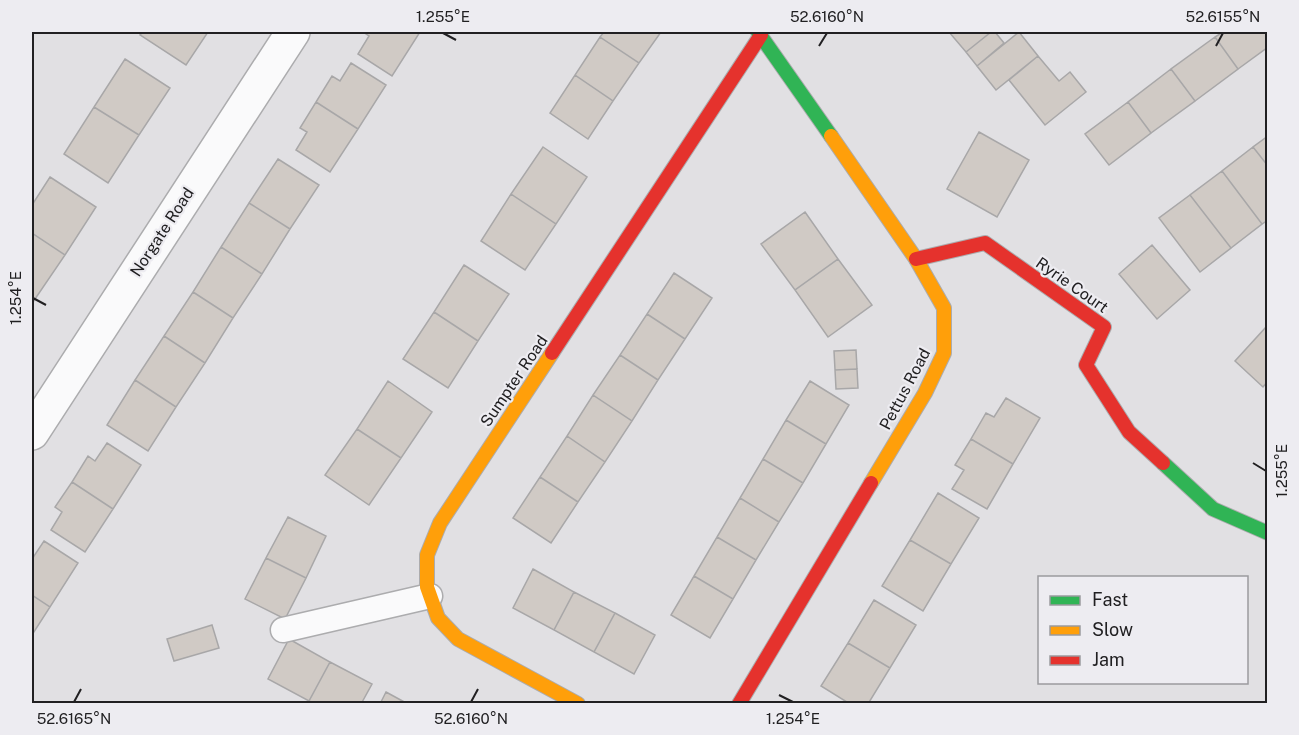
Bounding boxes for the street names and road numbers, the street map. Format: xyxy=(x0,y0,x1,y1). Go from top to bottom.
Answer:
street label: Norgate Road xyxy=(126,184,198,280)
street label: Ryrie Court xyxy=(1032,253,1112,317)
street label: Sumpter Road xyxy=(476,332,552,430)
street label: Pettus Road xyxy=(876,345,934,433)

